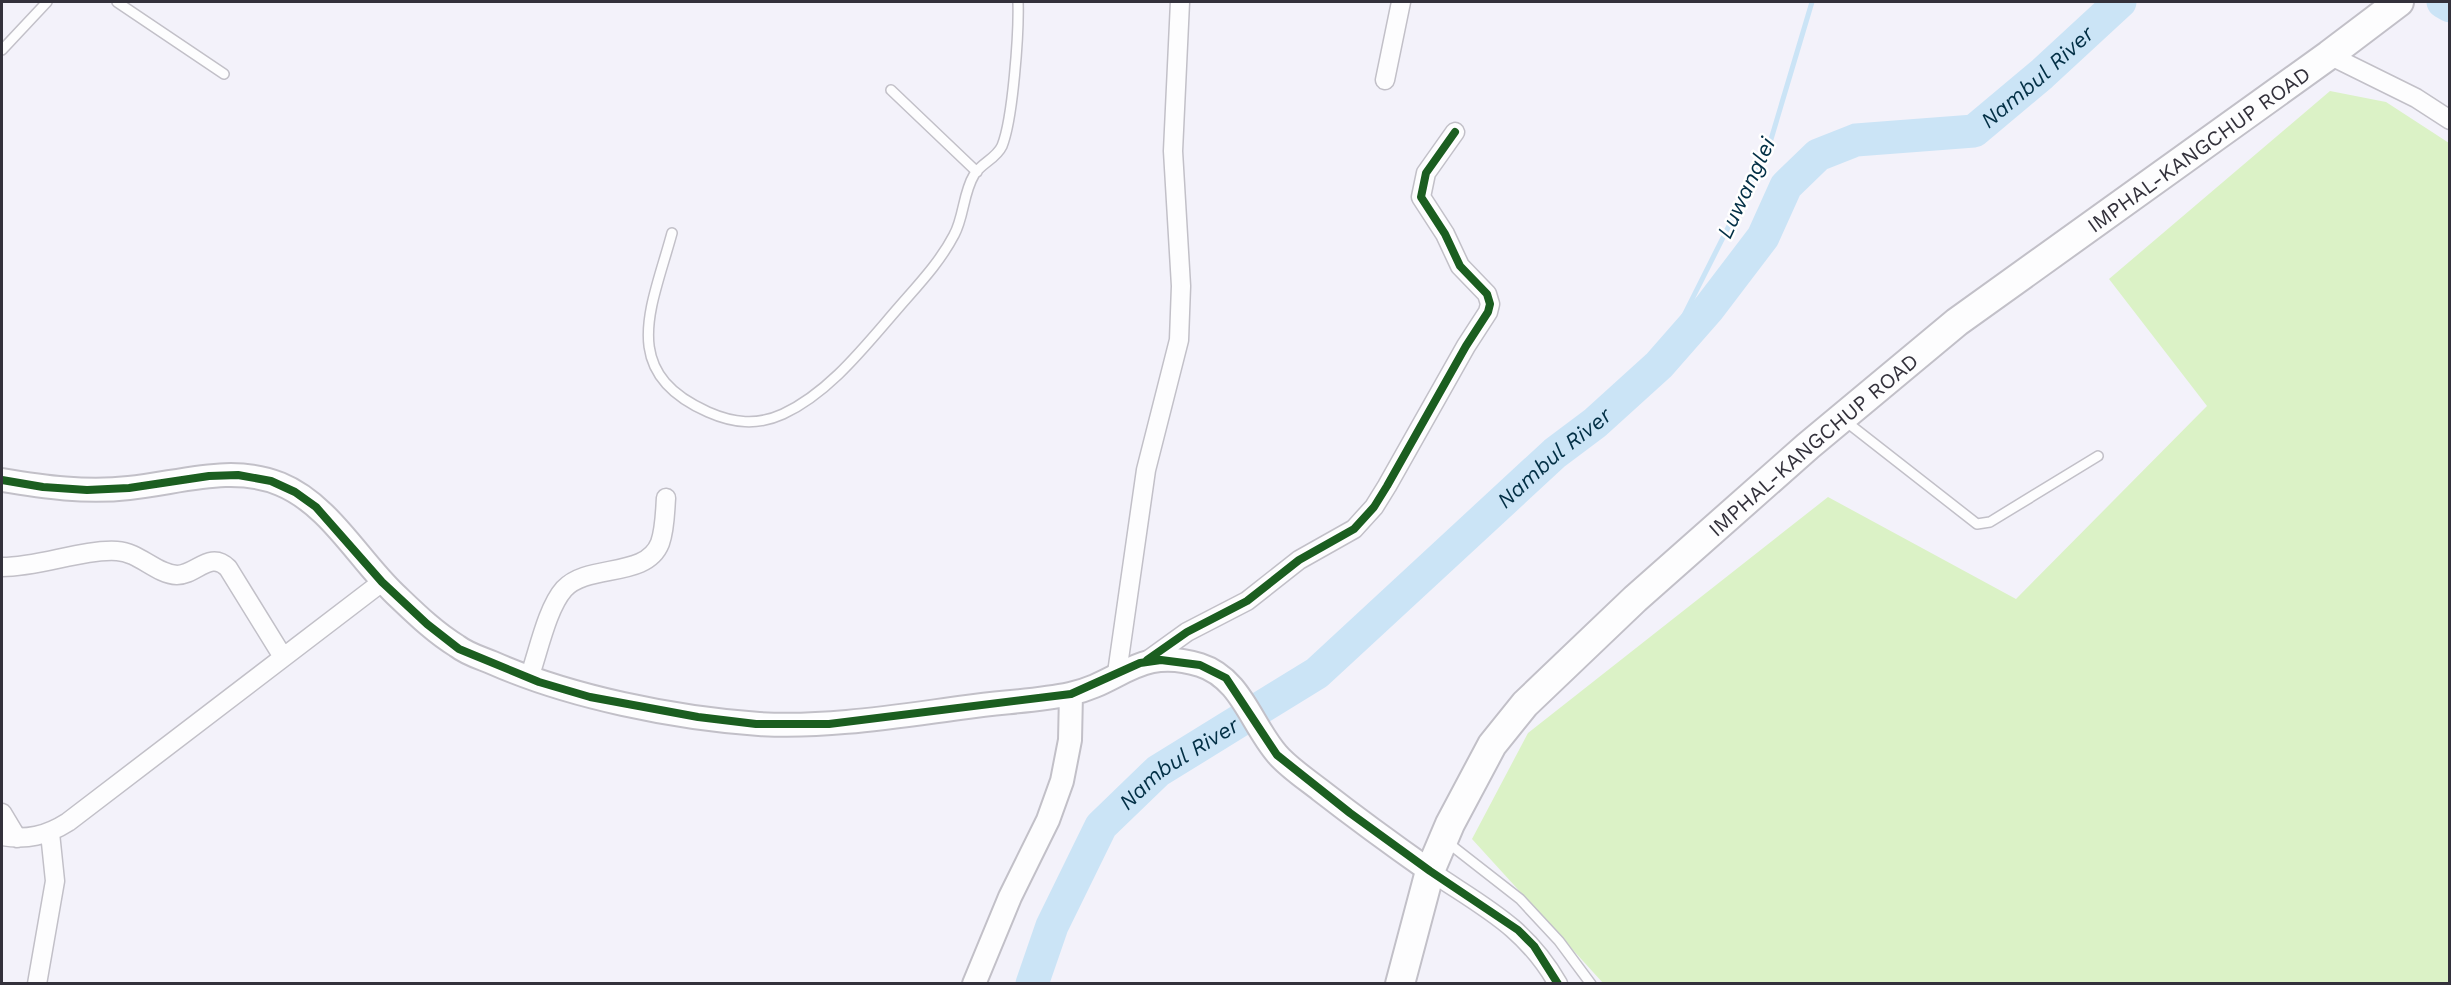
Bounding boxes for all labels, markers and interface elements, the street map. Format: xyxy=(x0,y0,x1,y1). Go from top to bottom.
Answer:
water label: Nambul River xyxy=(1975,20,2099,133)
street label: IMPHAL-KANGCHUP ROAD xyxy=(2082,60,2315,237)
water label: Luwanglei xyxy=(1712,132,1781,242)
street label: IMPHAL-KANGCHUP ROAD xyxy=(1703,347,1923,541)
water label: Nambul River xyxy=(1492,401,1617,513)
water label: Nambul River xyxy=(1114,711,1244,815)

